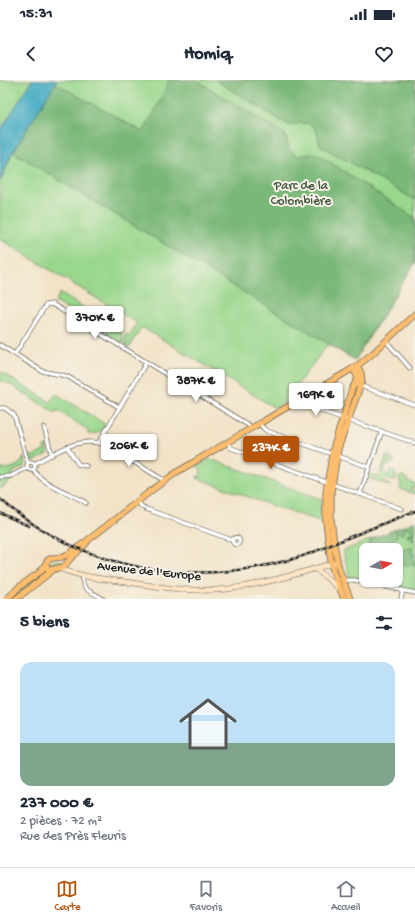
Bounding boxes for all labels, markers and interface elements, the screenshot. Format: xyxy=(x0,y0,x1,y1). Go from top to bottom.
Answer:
text: 15:31 xyxy=(20,5,53,23)
icon: back xyxy=(20,43,42,65)
icon: heart xyxy=(373,43,395,65)
text: Homiq xyxy=(184,44,231,65)
park label: Parc de la Colombière xyxy=(271,179,331,209)
pin: 370K € xyxy=(62,306,128,340)
text: 370K € xyxy=(76,311,114,326)
pin: 387K € xyxy=(163,369,229,403)
text: 387K € xyxy=(177,374,215,389)
pin: 169K € xyxy=(283,383,349,417)
text: 169K € xyxy=(298,388,334,403)
pin: 206K € xyxy=(96,434,162,468)
pin: 237K € xyxy=(238,436,304,470)
text: 206K € xyxy=(110,439,148,454)
text: 237K € xyxy=(252,441,290,456)
north arrow xyxy=(359,543,403,587)
map controls xyxy=(359,543,403,587)
street label: Avenue de l'Europe xyxy=(96,559,202,585)
icon: filters xyxy=(373,612,395,634)
text: 5 biens xyxy=(20,613,69,633)
icon: home xyxy=(172,688,244,760)
text: 237 000 € xyxy=(20,794,93,814)
text: 2 pièces · 72 m² xyxy=(20,814,102,829)
text: Rue des Près Fleuris xyxy=(20,829,126,844)
tab: Carte xyxy=(54,878,81,914)
tab: Favoris xyxy=(189,878,222,914)
tab: Accueil xyxy=(331,878,361,914)

